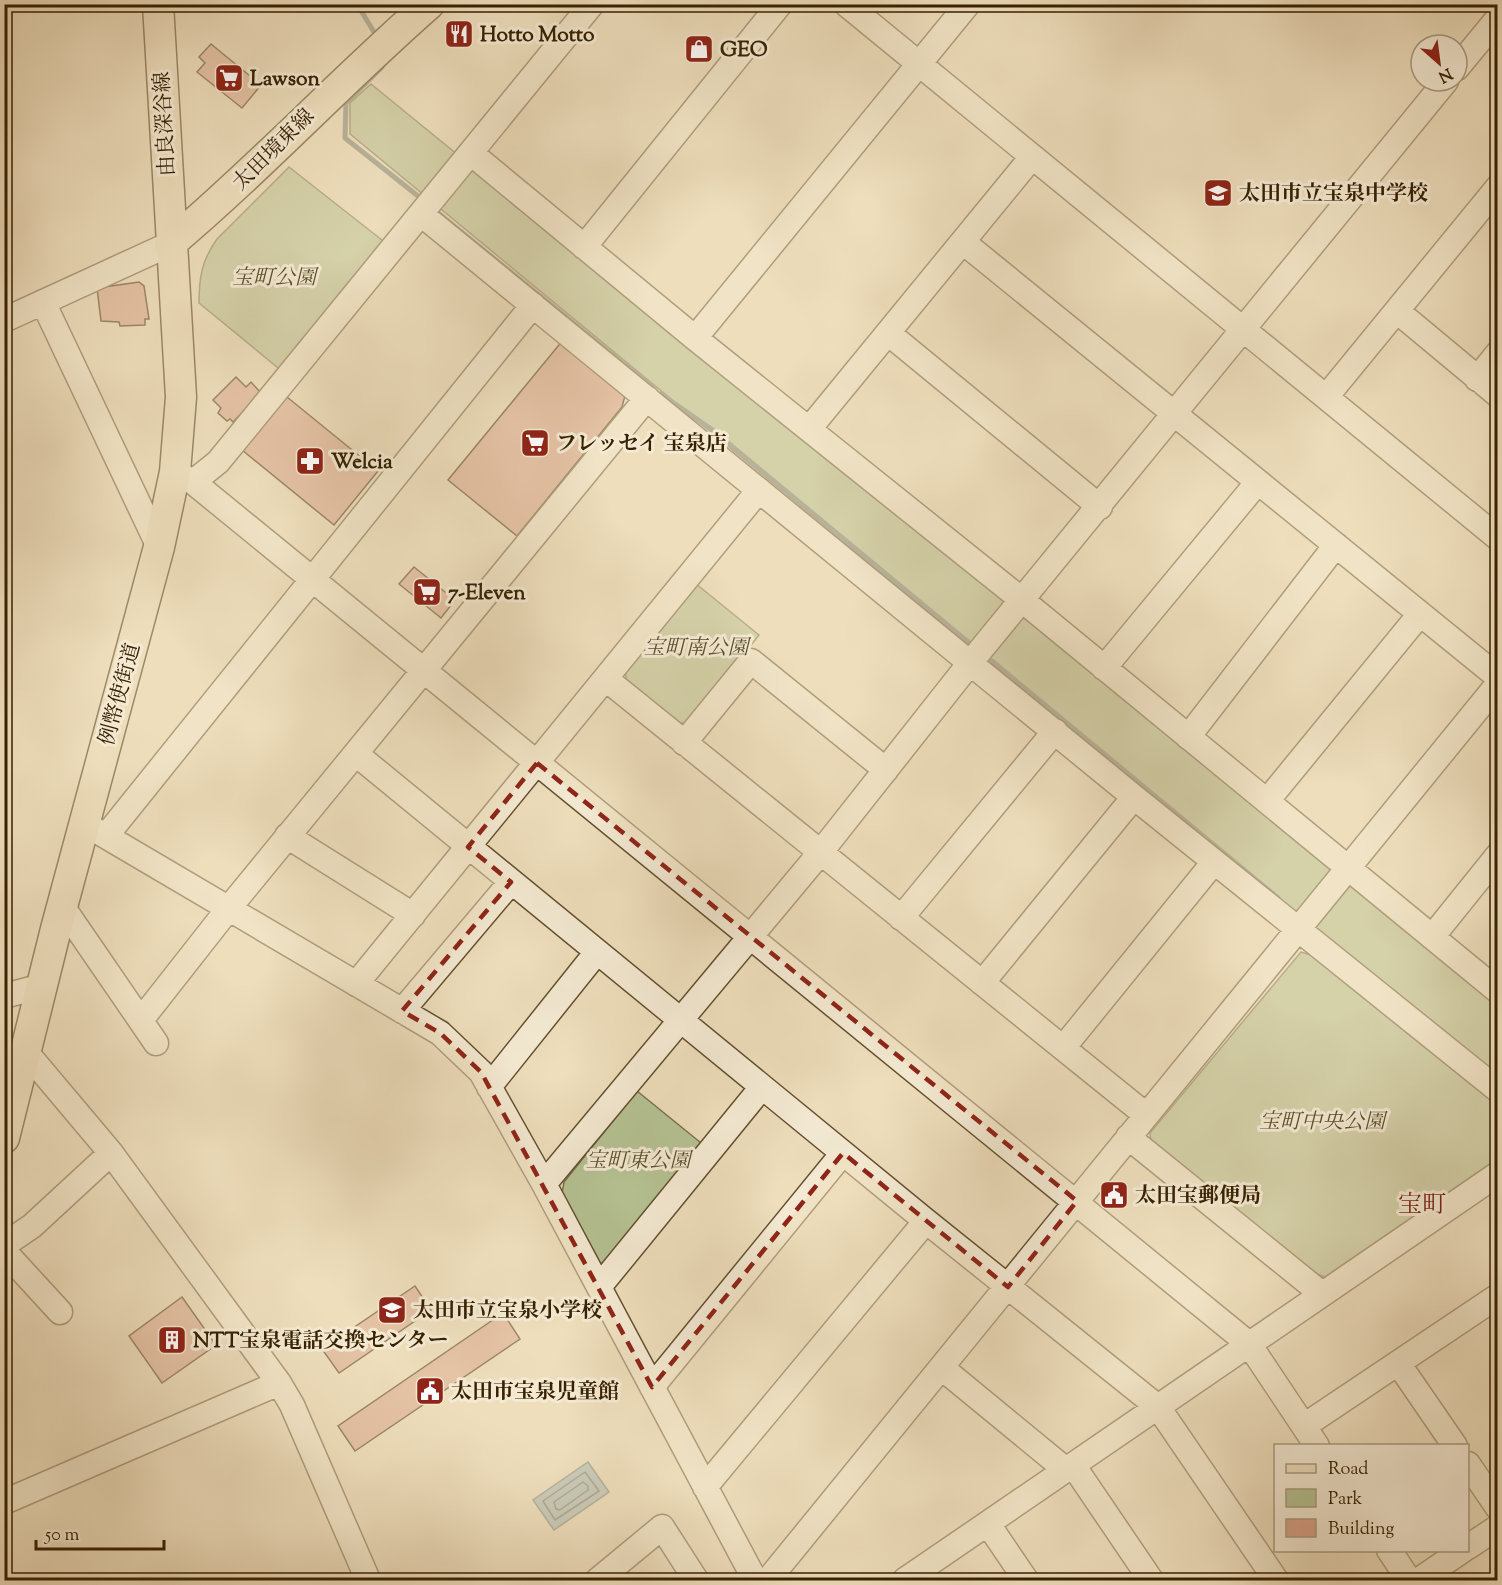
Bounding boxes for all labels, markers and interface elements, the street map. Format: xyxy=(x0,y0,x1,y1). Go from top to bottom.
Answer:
restaurant icon: Hotto Motto xyxy=(443,18,475,50)
place label: Hotto Motto xyxy=(480,21,595,51)
shop icon: GEO xyxy=(683,33,715,65)
north arrow xyxy=(1409,33,1469,93)
place label: GEO xyxy=(720,36,768,66)
text: N xyxy=(1434,61,1456,87)
supermarket icon: Lawson xyxy=(213,62,245,94)
place label: Lawson xyxy=(250,65,320,95)
street label: 由良深谷線 xyxy=(148,71,184,177)
street label: 太田境東線 xyxy=(227,103,322,198)
school or university icon: 太田市立宝泉中学校 xyxy=(1202,177,1234,209)
place label: 太田市立宝泉中学校 xyxy=(1239,180,1428,210)
park label: 宝町公園 xyxy=(232,264,319,294)
supermarket icon: フレッセイ 宝泉店 xyxy=(519,427,551,459)
place label: フレッセイ 宝泉店 xyxy=(556,430,727,460)
pharmacy icon: Welcia xyxy=(294,445,326,477)
place label: Welcia xyxy=(331,448,393,478)
supermarket icon: 7-Eleven xyxy=(411,576,443,608)
place label: 7-Eleven xyxy=(448,579,526,609)
park label: 宝町南公園 xyxy=(644,634,751,664)
street label: 例幣使街道 xyxy=(93,640,149,749)
park label: 宝町中央公園 xyxy=(1259,1108,1388,1138)
park label: 宝町東公園 xyxy=(586,1147,693,1177)
public building icon: 太田宝郵便局 xyxy=(1098,1179,1130,1211)
place label: 太田宝郵便局 xyxy=(1135,1182,1261,1212)
district label: 宝町 xyxy=(1398,1189,1446,1223)
school or university icon: 太田市立宝泉小学校 xyxy=(376,1294,408,1326)
place label: 太田市立宝泉小学校 xyxy=(413,1297,602,1327)
building icon: NTT宝泉電話交換センター xyxy=(156,1324,188,1356)
place label: NTT宝泉電話交換センター xyxy=(193,1327,448,1357)
public building icon: 太田市宝泉児童館 xyxy=(414,1375,446,1407)
place label: 太田市宝泉児童館 xyxy=(451,1378,619,1408)
legend xyxy=(1274,1444,1469,1552)
text: Road xyxy=(1328,1457,1368,1483)
text: Park xyxy=(1328,1487,1363,1513)
scale bar xyxy=(36,1513,164,1551)
text: Building xyxy=(1328,1517,1394,1543)
text: 50 m xyxy=(44,1523,80,1549)

